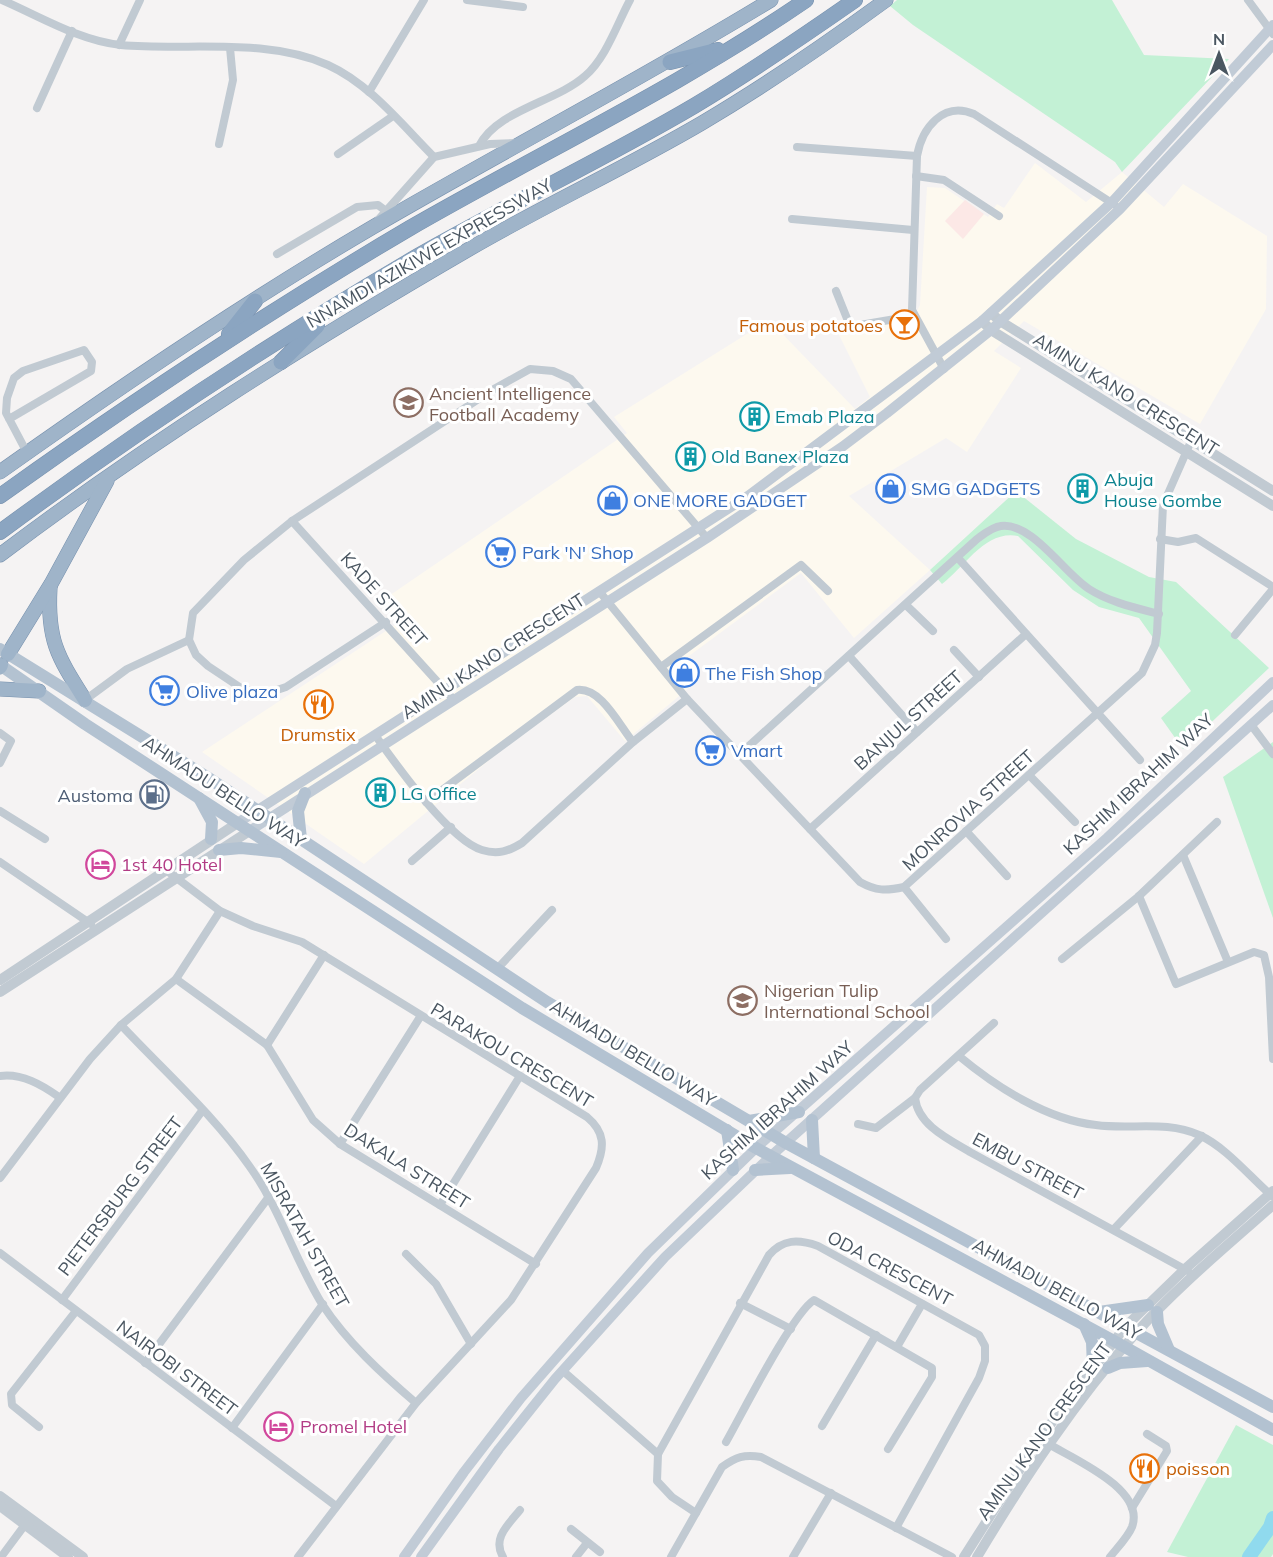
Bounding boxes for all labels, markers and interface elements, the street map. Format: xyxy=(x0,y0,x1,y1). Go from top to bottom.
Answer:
north arrow xyxy=(1189,24,1249,84)
text: N xyxy=(1213,29,1225,49)
street label: NNAMDI AZIKIWE EXPRESSWAY xyxy=(302,173,557,333)
bar icon: Famous potatoes xyxy=(888,309,920,341)
place label: Famous potatoes xyxy=(739,314,883,337)
street label: AMINU KANO CRESCENT xyxy=(1029,327,1223,461)
place label: Ancient Intelligence Football Academy xyxy=(429,382,591,426)
school or university icon: Ancient Intelligence Football Academy xyxy=(392,387,424,419)
building icon: Emab Plaza xyxy=(738,400,770,432)
place label: Emab Plaza xyxy=(775,405,875,428)
building icon: Old Banex Plaza xyxy=(674,440,706,472)
place label: Old Banex Plaza xyxy=(711,445,849,468)
place label: Abuja House Gombe xyxy=(1104,468,1222,512)
shop icon: SMG GADGETS xyxy=(874,472,906,504)
building icon: Abuja House Gombe xyxy=(1067,473,1099,505)
place label: SMG GADGETS xyxy=(911,477,1041,500)
shop icon: ONE MORE GADGET xyxy=(596,484,628,516)
place label: ONE MORE GADGET xyxy=(633,489,807,512)
supermarket icon: Park 'N' Shop xyxy=(485,536,517,568)
place label: Park 'N' Shop xyxy=(522,541,634,564)
street label: KADE STREET xyxy=(336,547,432,651)
street label: AMINU KANO CRESCENT xyxy=(397,588,589,724)
shop icon: The Fish Shop xyxy=(668,657,700,689)
place label: The Fish Shop xyxy=(705,662,822,685)
street label: BANJUL STREET xyxy=(849,665,967,775)
supermarket icon: Olive plaza xyxy=(149,675,181,707)
place label: Olive plaza xyxy=(186,680,278,703)
restaurant icon: Drumstix xyxy=(302,689,334,721)
street label: KASHIM IBRAHIM WAY xyxy=(1058,708,1219,860)
place label: Drumstix xyxy=(280,723,356,746)
street label: AHMADU BELLO WAY xyxy=(138,731,311,854)
supermarket icon: Vmart xyxy=(694,734,726,766)
place label: Vmart xyxy=(731,739,782,762)
street label: MONROVIA STREET xyxy=(897,745,1039,875)
building icon: LG Office xyxy=(364,777,396,809)
fuel station icon: Austoma xyxy=(138,779,170,811)
place label: LG Office xyxy=(401,782,477,805)
place label: Austoma xyxy=(57,784,133,807)
hotel icon: 1st 40 Hotel xyxy=(84,848,116,880)
place label: 1st 40 Hotel xyxy=(121,853,222,876)
place label: Nigerian Tulip International School xyxy=(764,979,930,1023)
school or university icon: Nigerian Tulip International School xyxy=(727,984,759,1016)
street label: AHMADU BELLO WAY xyxy=(546,994,721,1112)
street label: PARAKOU CRESCENT xyxy=(427,997,597,1113)
street label: KASHIM IBRAHIM WAY xyxy=(696,1035,859,1184)
street label: PIETERSBURG STREET xyxy=(53,1112,187,1280)
street label: DAKALA STREET xyxy=(340,1118,474,1214)
street label: EMBU STREET xyxy=(969,1127,1087,1205)
street label: MISRATAH STREET xyxy=(255,1158,355,1312)
street label: ODA CRESCENT xyxy=(823,1225,957,1311)
street label: AHMADU BELLO WAY xyxy=(969,1233,1146,1345)
street label: NAIROBI STREET xyxy=(112,1315,242,1421)
street label: AMINU KANO CRESCENT xyxy=(972,1337,1116,1524)
hotel icon: Promel Hotel xyxy=(263,1410,295,1442)
place label: Promel Hotel xyxy=(300,1415,407,1438)
restaurant icon: poisson xyxy=(1129,1452,1161,1484)
place label: poisson xyxy=(1166,1457,1230,1480)

